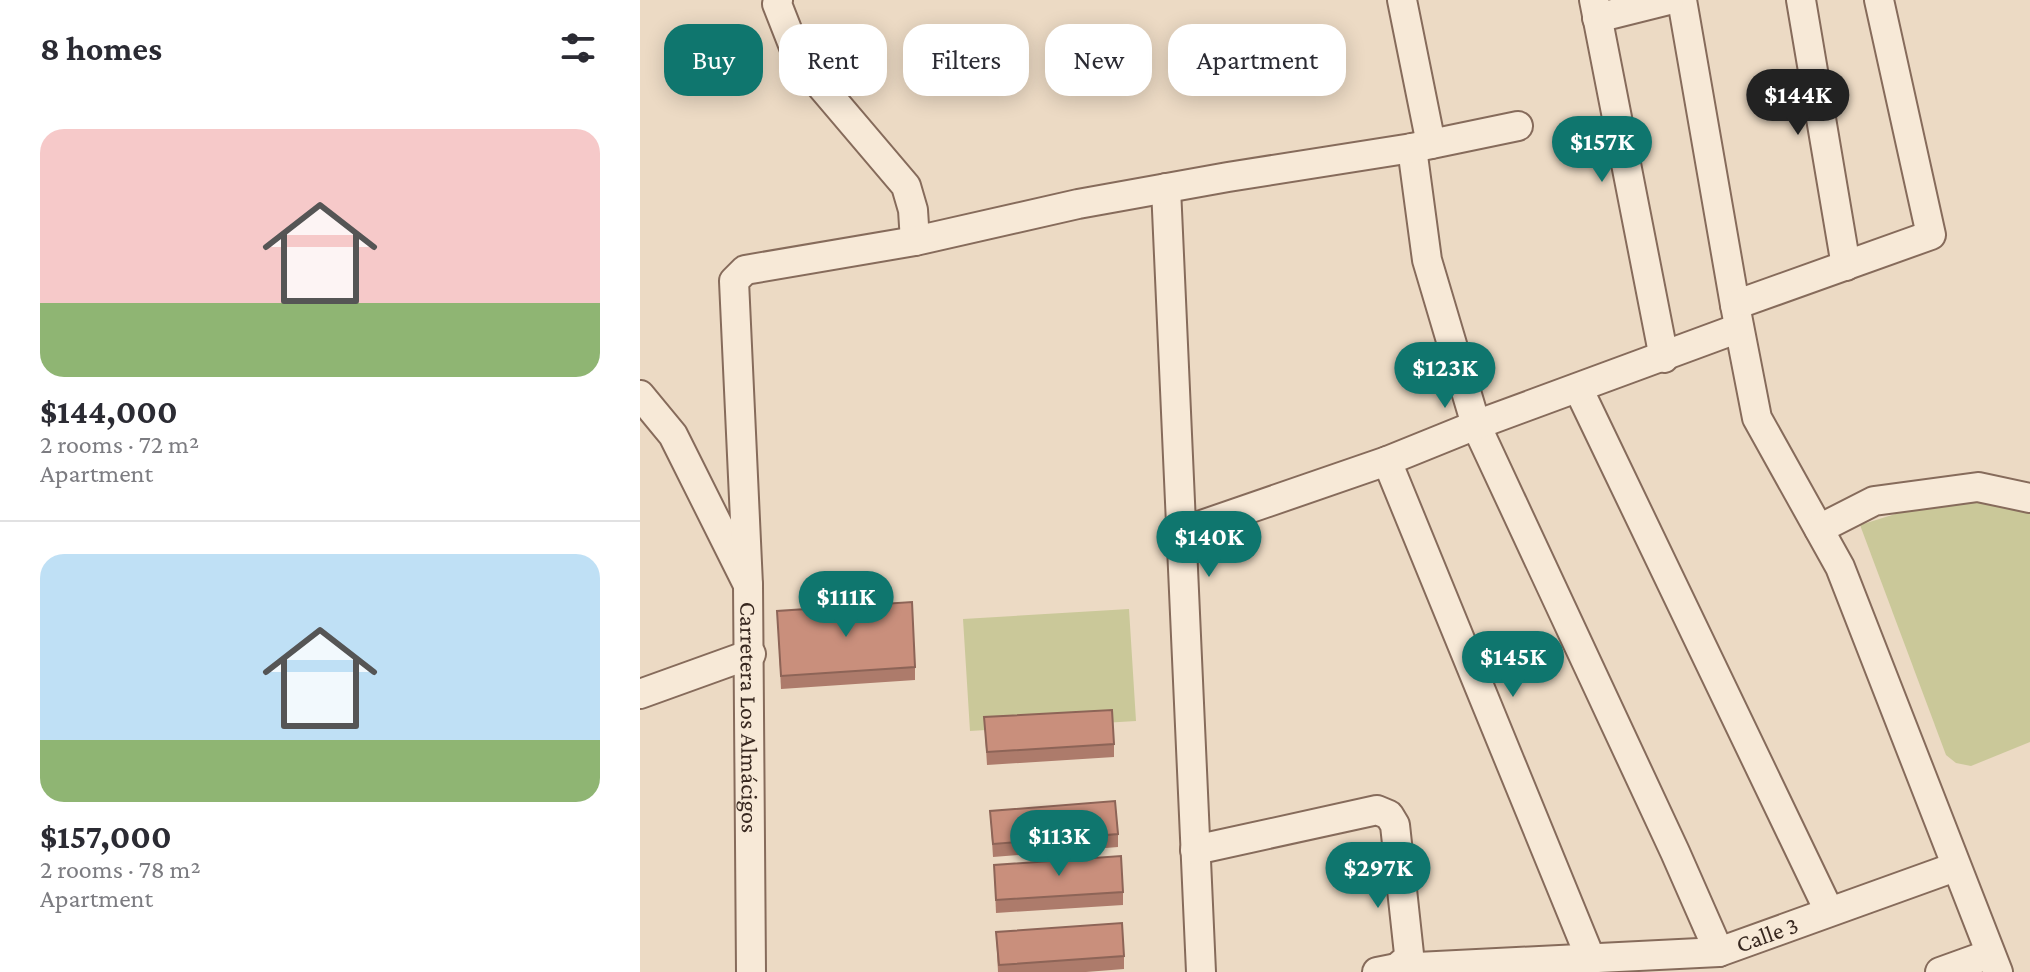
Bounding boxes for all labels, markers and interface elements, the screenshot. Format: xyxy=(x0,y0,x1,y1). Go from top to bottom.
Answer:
chip: Buy xyxy=(664,24,763,96)
chip: Rent xyxy=(779,24,887,96)
chip: Filters xyxy=(903,24,1029,96)
chip: New xyxy=(1045,24,1152,96)
chip: Apartment xyxy=(1168,24,1346,96)
icon: filters xyxy=(556,26,600,70)
text: 8 homes xyxy=(40,30,162,67)
pin: $144K xyxy=(1742,69,1854,137)
text: $144K xyxy=(1764,80,1832,109)
pin: $157K xyxy=(1546,116,1658,184)
text: $157K xyxy=(1570,127,1634,156)
icon: home xyxy=(248,181,392,325)
pin: $123K xyxy=(1389,342,1501,410)
text: $123K xyxy=(1412,353,1478,382)
text: $144,000 xyxy=(40,393,178,430)
text: 2 rooms · 72 m² xyxy=(40,430,199,459)
text: Apartment xyxy=(40,459,153,488)
pin: $140K xyxy=(1153,511,1265,579)
text: $140K xyxy=(1174,522,1244,551)
pin: $111K xyxy=(790,571,902,639)
text: $111K xyxy=(817,582,875,611)
street label: Carretera Los Almácigos xyxy=(735,602,764,833)
icon: home xyxy=(248,606,392,750)
pin: $145K xyxy=(1457,631,1569,699)
text: $145K xyxy=(1480,642,1546,671)
pin: $113K xyxy=(1003,810,1115,878)
text: $157,000 xyxy=(40,818,172,855)
text: $113K xyxy=(1028,821,1090,850)
pin: $297K xyxy=(1322,842,1434,910)
text: $297K xyxy=(1343,853,1413,882)
text: 2 rooms · 78 m² xyxy=(40,855,201,884)
text: Apartment xyxy=(40,884,153,913)
street label: Calle 3 xyxy=(1732,911,1802,958)

